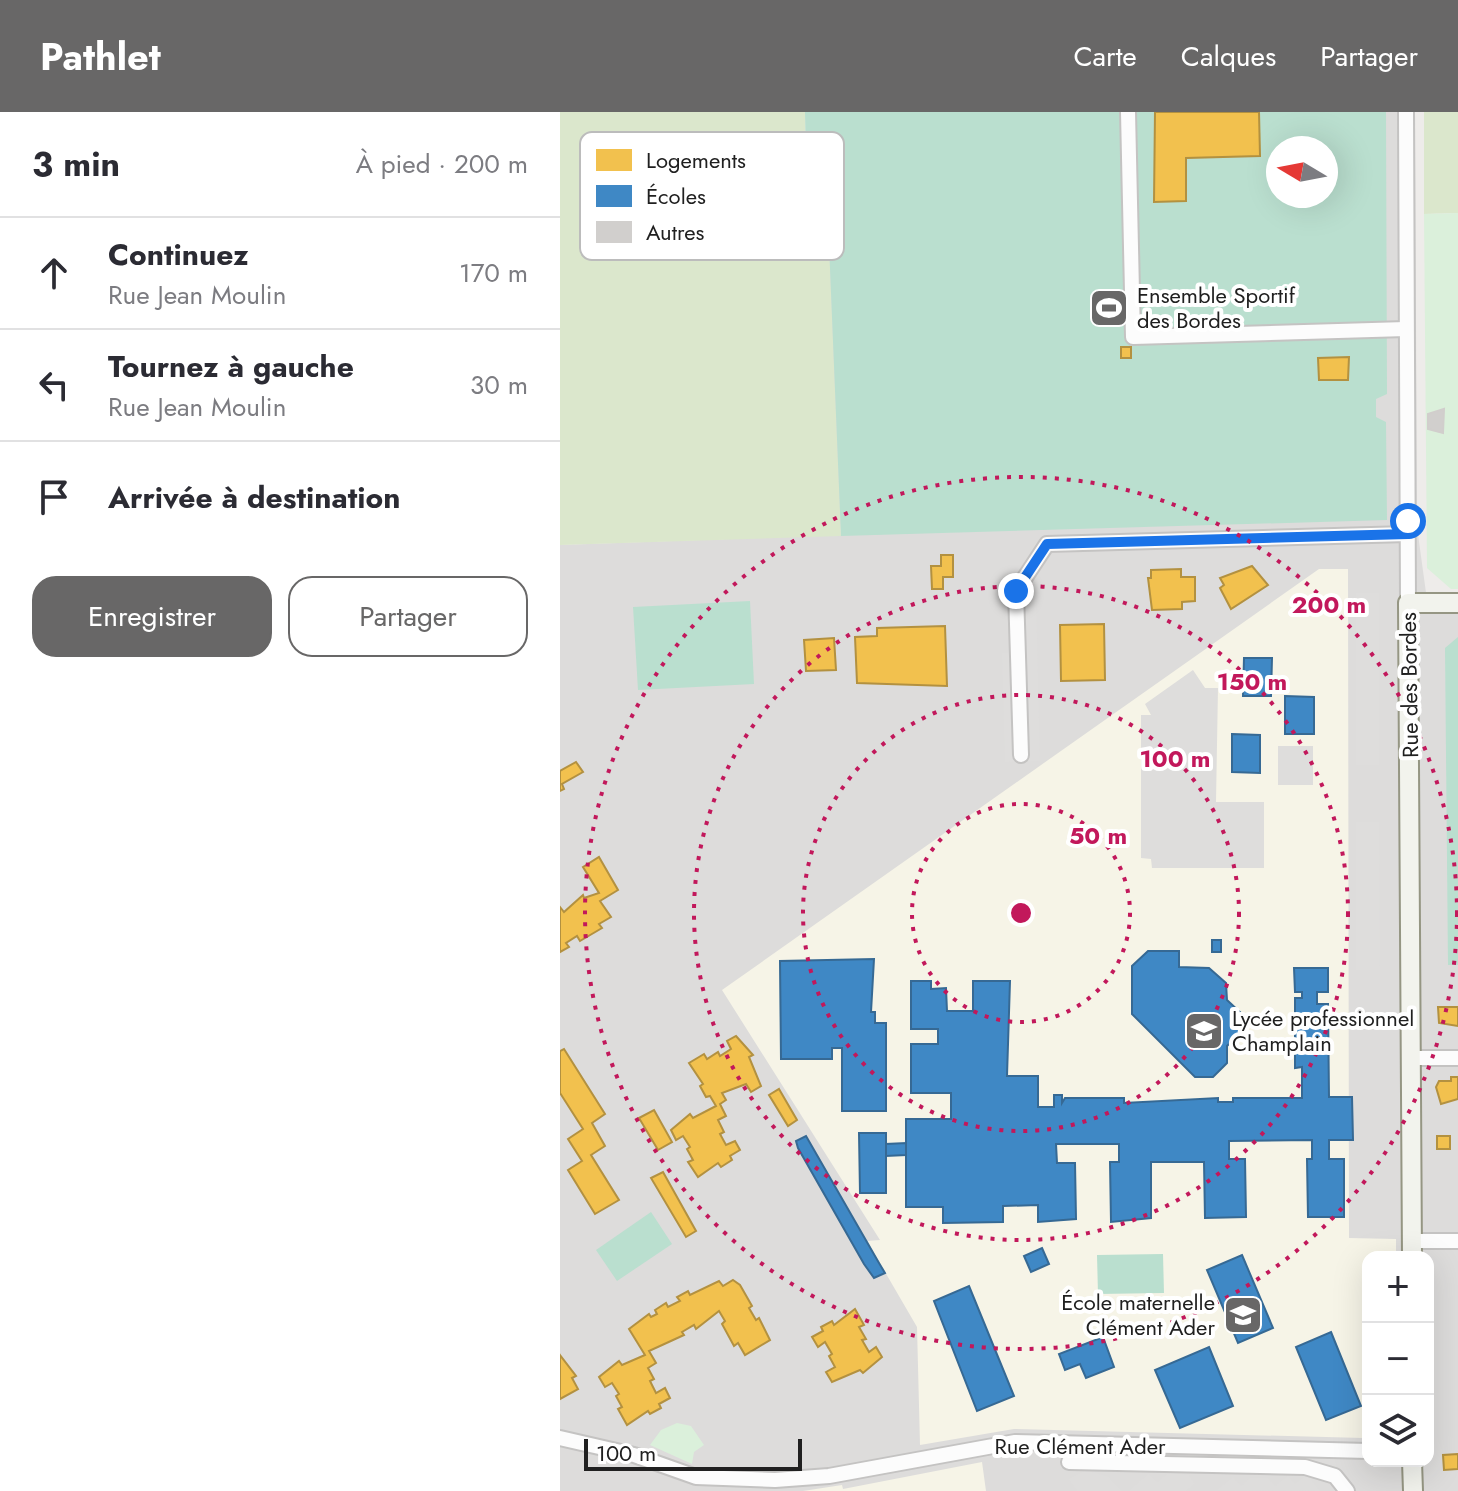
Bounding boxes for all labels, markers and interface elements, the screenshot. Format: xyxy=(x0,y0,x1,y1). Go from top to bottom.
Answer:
text: Pathlet xyxy=(40,29,161,84)
text: Carte xyxy=(1073,36,1137,77)
text: Calques xyxy=(1181,36,1276,77)
text: Partager xyxy=(1320,36,1418,77)
legend xyxy=(580,132,844,260)
north arrow xyxy=(1266,136,1338,208)
text: 3 min xyxy=(32,140,120,189)
text: Logements xyxy=(646,144,746,176)
text: À pied · 200 m xyxy=(356,145,528,183)
text: Écoles xyxy=(646,180,706,212)
text: Autres xyxy=(646,216,704,248)
text: Continuez xyxy=(108,233,249,276)
icon: ahead xyxy=(32,251,76,295)
text: 170 m xyxy=(459,254,528,292)
text: Rue Jean Moulin xyxy=(108,276,286,314)
place label: Ensemble Sportif des Bordes xyxy=(1137,279,1296,336)
sports icon: Ensemble Sportif des Bordes xyxy=(1088,287,1130,329)
text: Tournez à gauche xyxy=(108,345,354,388)
icon: left xyxy=(32,363,76,407)
text: 30 m xyxy=(470,366,528,404)
text: Rue Jean Moulin xyxy=(108,388,286,426)
icon: arrive xyxy=(32,475,76,519)
text: Arrivée à destination xyxy=(108,476,400,519)
route start xyxy=(1390,503,1426,539)
route end xyxy=(998,573,1034,609)
button: Enregistrer xyxy=(32,576,272,657)
button: Partager xyxy=(288,576,528,657)
text: 200 m xyxy=(1292,587,1366,622)
street label: Rue des Bordes xyxy=(1392,612,1426,758)
text: 150 m xyxy=(1217,664,1287,699)
text: 100 m xyxy=(1140,741,1210,776)
text: 50 m xyxy=(1069,818,1127,853)
centre of rings xyxy=(1007,899,1035,927)
place label: Lycée professionnel Champlain xyxy=(1232,1002,1414,1059)
school or university icon: Lycée professionnel Champlain xyxy=(1183,1010,1225,1052)
map controls xyxy=(1362,1251,1434,1467)
button: + xyxy=(1362,1251,1434,1323)
place label: École maternelle Clément Ader xyxy=(1061,1286,1215,1343)
school or university icon: École maternelle Clément Ader xyxy=(1222,1294,1264,1336)
button: − xyxy=(1362,1323,1434,1395)
button: layers xyxy=(1362,1395,1434,1467)
street label: Rue Clément Ader xyxy=(994,1430,1166,1462)
scale bar xyxy=(584,1435,802,1471)
text: 100 m xyxy=(596,1437,656,1469)

